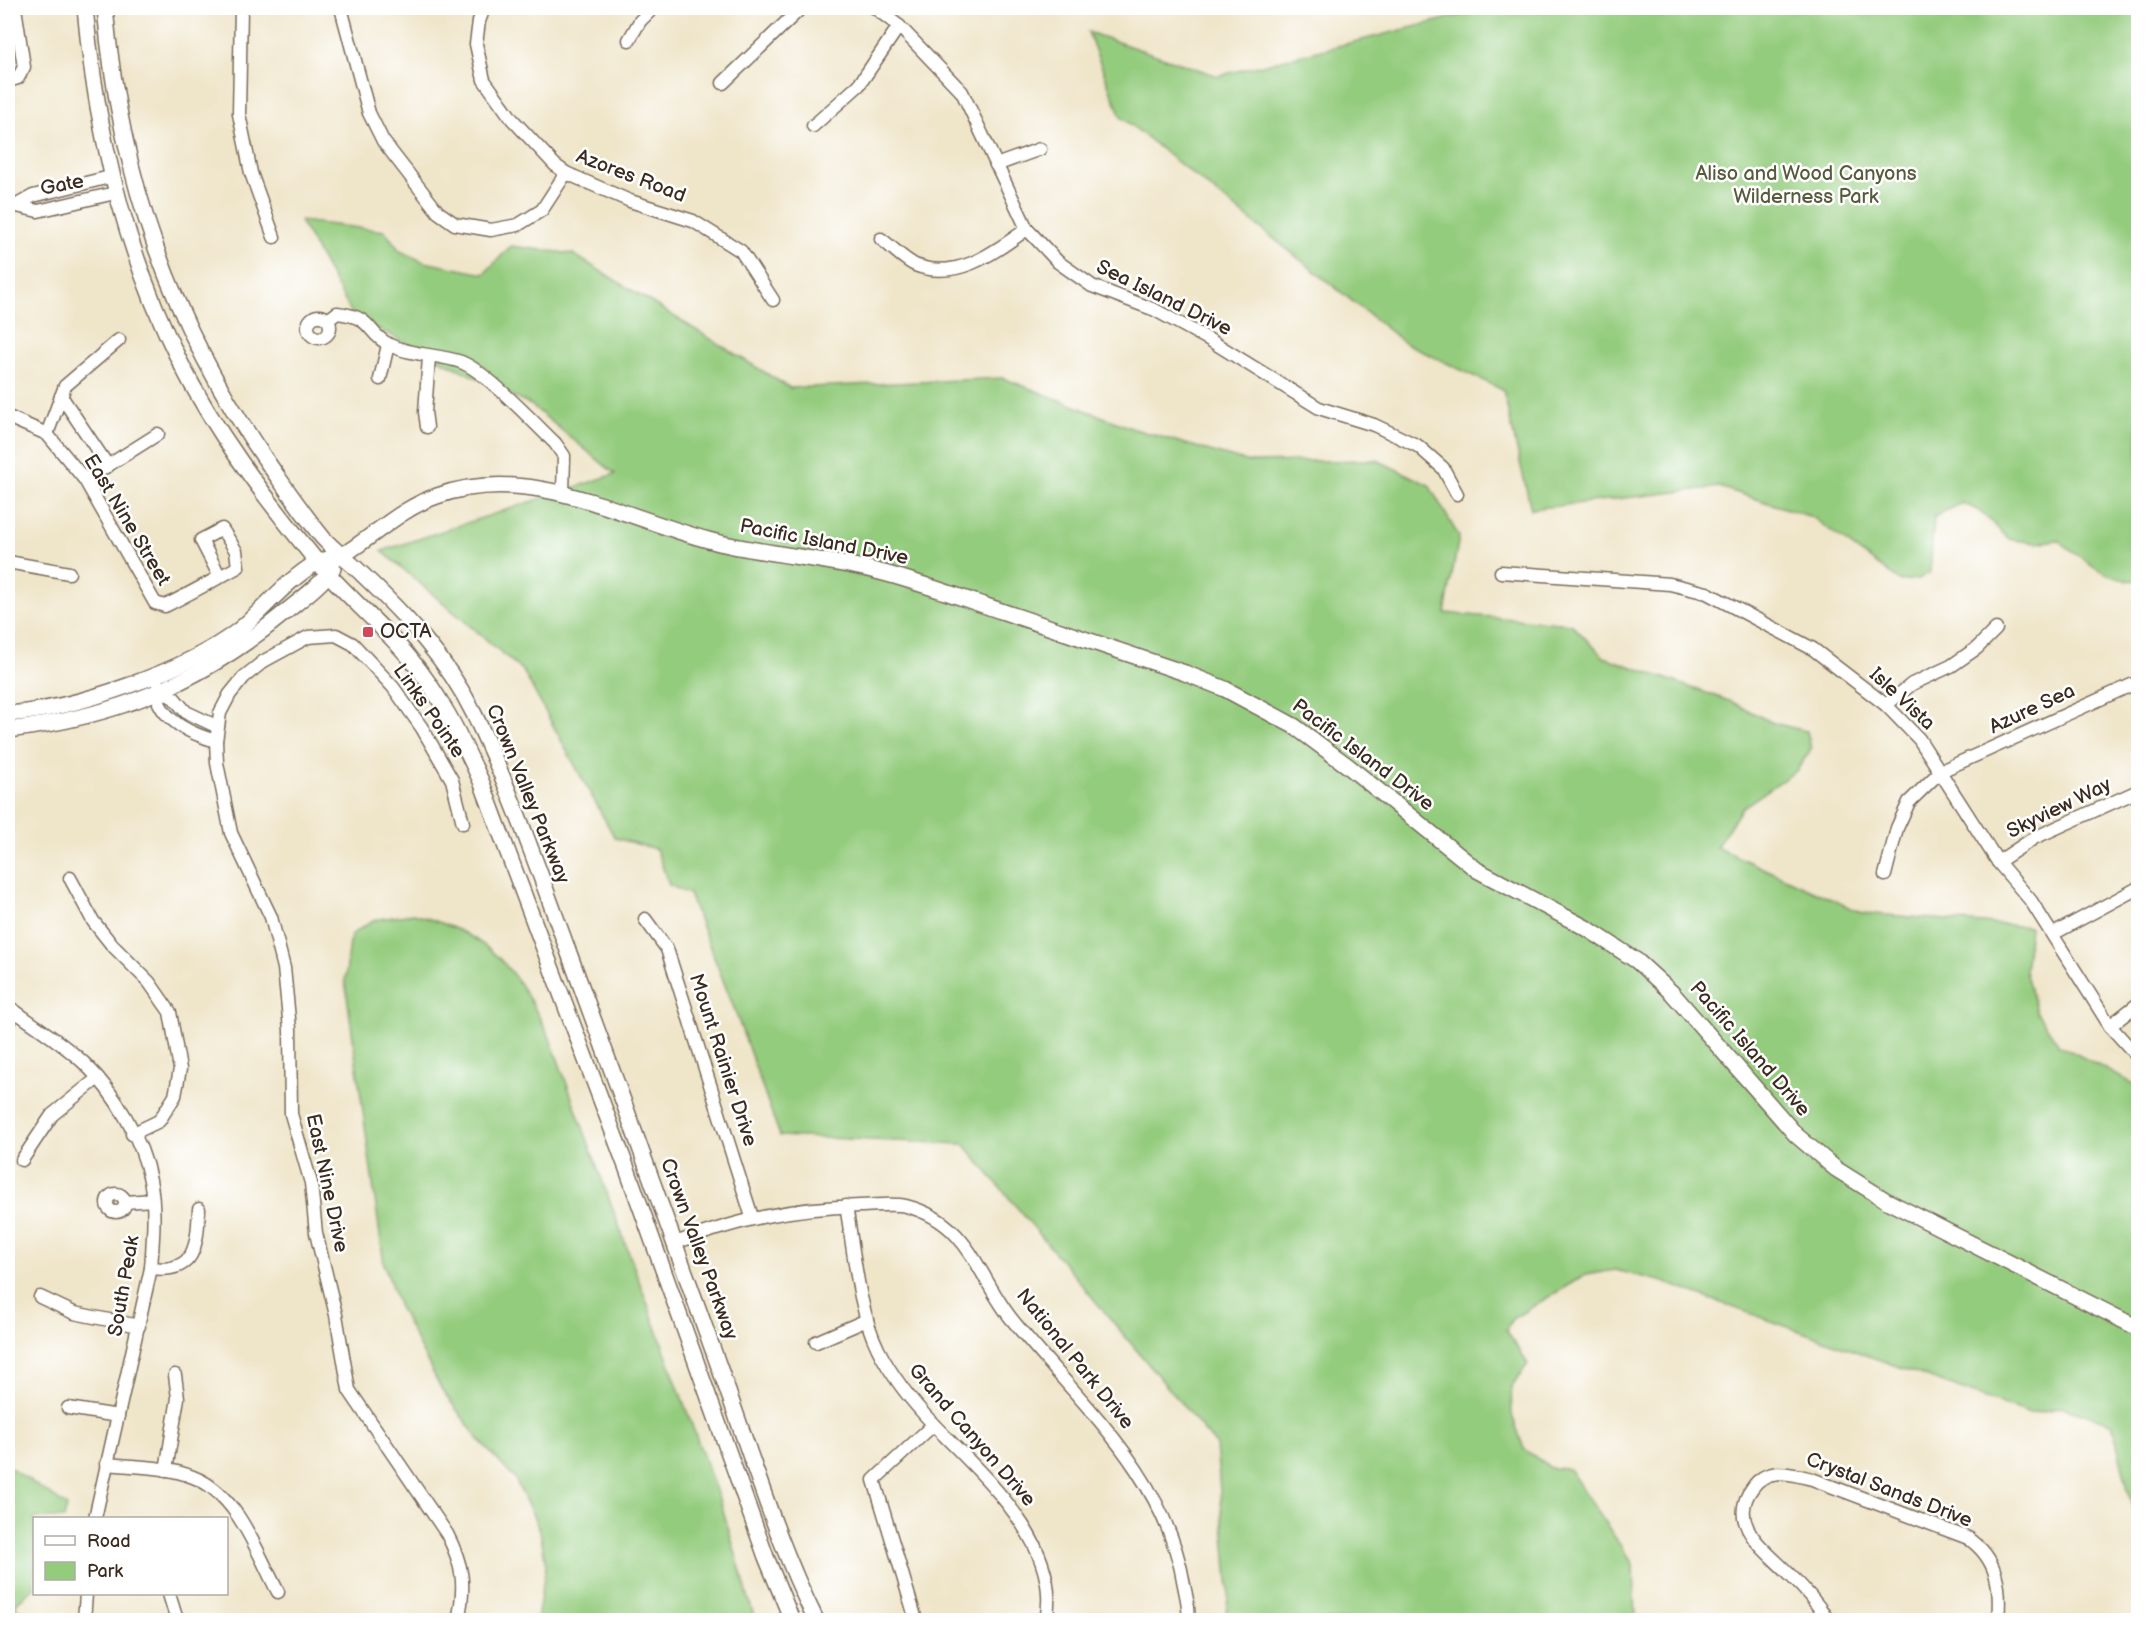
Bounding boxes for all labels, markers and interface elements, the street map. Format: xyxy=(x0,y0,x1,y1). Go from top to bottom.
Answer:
street label: Azores Road xyxy=(573,144,689,208)
park label: Aliso and Wood Canyons Wilderness Park xyxy=(1695,162,1917,209)
street label: Gate xyxy=(38,169,86,201)
street label: Sea Island Drive xyxy=(1092,255,1236,341)
street label: East Nine Street xyxy=(78,450,176,590)
street label: Pacific Island Drive xyxy=(738,514,910,570)
place label: OCTA xyxy=(380,620,432,644)
marker: OCTA xyxy=(361,625,375,639)
street label: Links Pointe xyxy=(388,659,470,763)
street label: Isle Vista xyxy=(1864,663,1940,735)
street label: Azure Sea xyxy=(1985,679,2079,739)
street label: Pacific Island Drive xyxy=(1287,694,1439,816)
street label: Crown Valley Parkway xyxy=(481,701,575,887)
street label: Skyview Way xyxy=(2003,772,2115,844)
street label: Mount Rainier Drive xyxy=(684,971,762,1149)
street label: Pacific Island Drive xyxy=(1685,977,1815,1122)
street label: East Nine Drive xyxy=(301,1111,353,1255)
street label: Crown Valley Parkway xyxy=(655,1155,743,1343)
street label: South Peak xyxy=(103,1234,145,1338)
street label: National Park Drive xyxy=(1011,1284,1139,1434)
street label: Grand Canyon Drive xyxy=(903,1359,1041,1512)
street label: Crystal Sands Drive xyxy=(1803,1447,1976,1533)
legend xyxy=(33,1517,228,1595)
text: Road xyxy=(87,1531,131,1552)
text: Park xyxy=(87,1561,123,1582)

